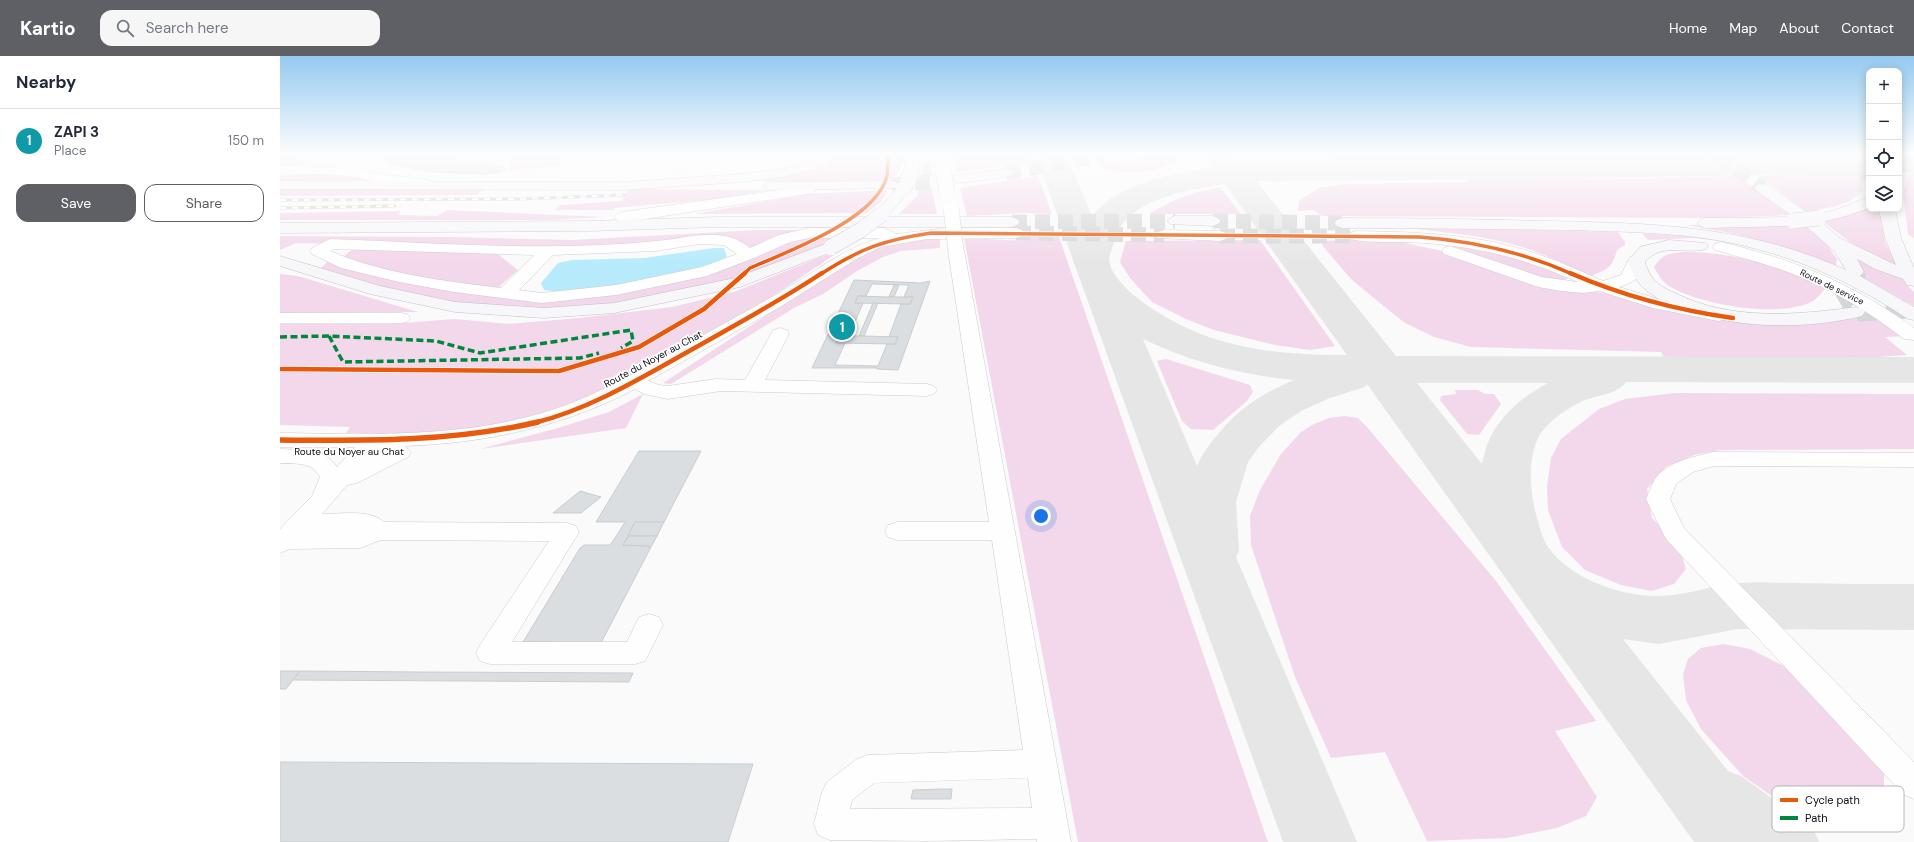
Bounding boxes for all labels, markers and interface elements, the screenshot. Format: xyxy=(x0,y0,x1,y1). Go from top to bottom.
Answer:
search box xyxy=(100,10,380,46)
text: Kartio xyxy=(20,16,76,41)
icon: search xyxy=(114,17,136,39)
text: Search here xyxy=(146,18,228,38)
text: Home xyxy=(1669,19,1707,37)
text: Map xyxy=(1729,19,1757,37)
text: About xyxy=(1779,19,1819,37)
text: Contact xyxy=(1841,19,1894,37)
map controls xyxy=(1866,68,1902,212)
button: + xyxy=(1866,68,1902,104)
text: Nearby xyxy=(16,71,76,93)
button: − xyxy=(1866,104,1902,140)
text: ZAPI 3 xyxy=(54,122,99,142)
text: 1 xyxy=(27,132,31,149)
text: 150 m xyxy=(228,132,264,149)
button: locate xyxy=(1866,140,1902,176)
text: Place xyxy=(54,142,86,159)
button: layers xyxy=(1866,176,1902,212)
button: Save xyxy=(16,184,136,222)
button: Share xyxy=(144,184,264,222)
street label: Route de service xyxy=(1798,266,1866,308)
pin: 1 xyxy=(829,312,855,342)
street label: Route du Noyer au Chat xyxy=(602,327,705,390)
street label: Route du Noyer au Chat xyxy=(294,445,404,458)
your location xyxy=(1031,506,1051,526)
legend xyxy=(1772,786,1904,832)
text: Cycle path xyxy=(1805,793,1860,807)
text: Path xyxy=(1805,811,1828,825)

